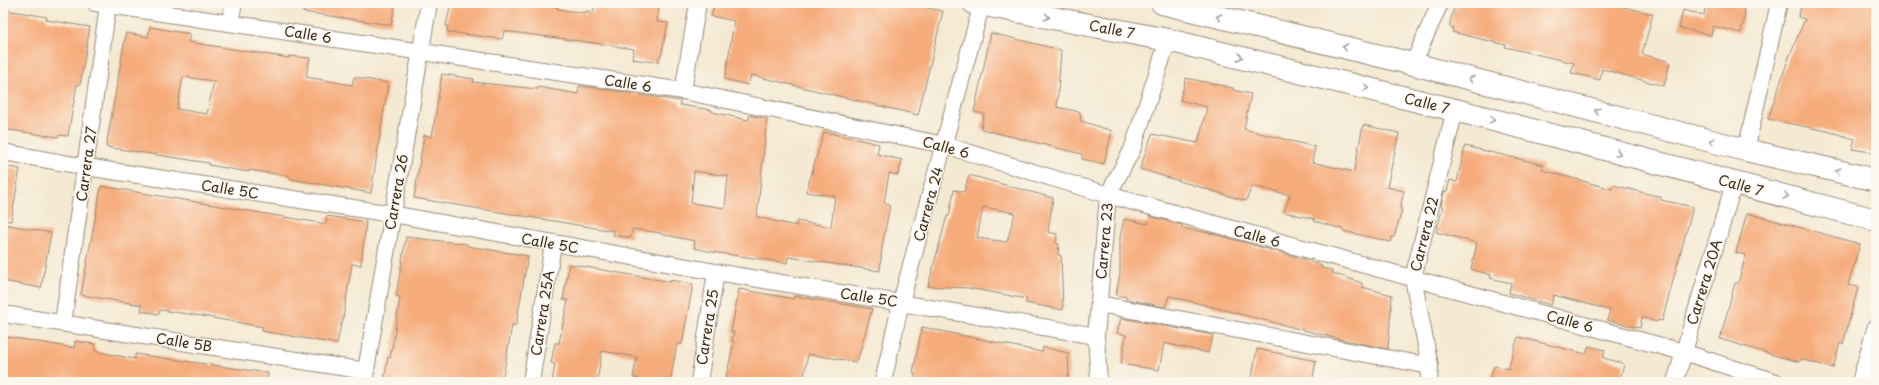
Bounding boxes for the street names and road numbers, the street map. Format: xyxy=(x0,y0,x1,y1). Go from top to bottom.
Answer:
street label: Calle 7 xyxy=(1087,14,1137,44)
street label: Calle 6 xyxy=(283,20,333,48)
street label: Calle 6 xyxy=(603,69,653,97)
street label: Calle 7 xyxy=(1402,87,1452,119)
street label: Carrera 27 xyxy=(70,125,102,203)
street label: Calle 6 xyxy=(920,131,972,163)
street label: Carrera 26 xyxy=(379,152,413,232)
street label: Carrera 24 xyxy=(908,164,948,244)
street label: Calle 7 xyxy=(1716,169,1766,201)
street label: Calle 5C xyxy=(200,174,260,204)
street label: Carrera 22 xyxy=(1405,194,1443,274)
street label: Carrera 23 xyxy=(1090,202,1118,280)
street label: Calle 6 xyxy=(1231,220,1283,252)
street label: Calle 5C xyxy=(520,228,580,258)
street label: Carrera 20A xyxy=(1681,236,1727,327)
street label: Carrera 25A xyxy=(525,268,559,357)
street label: Calle 5C xyxy=(839,282,899,312)
street label: Carrera 25 xyxy=(691,287,723,367)
street label: Calle 6 xyxy=(1544,305,1596,337)
street label: Calle 5B xyxy=(154,327,214,357)

